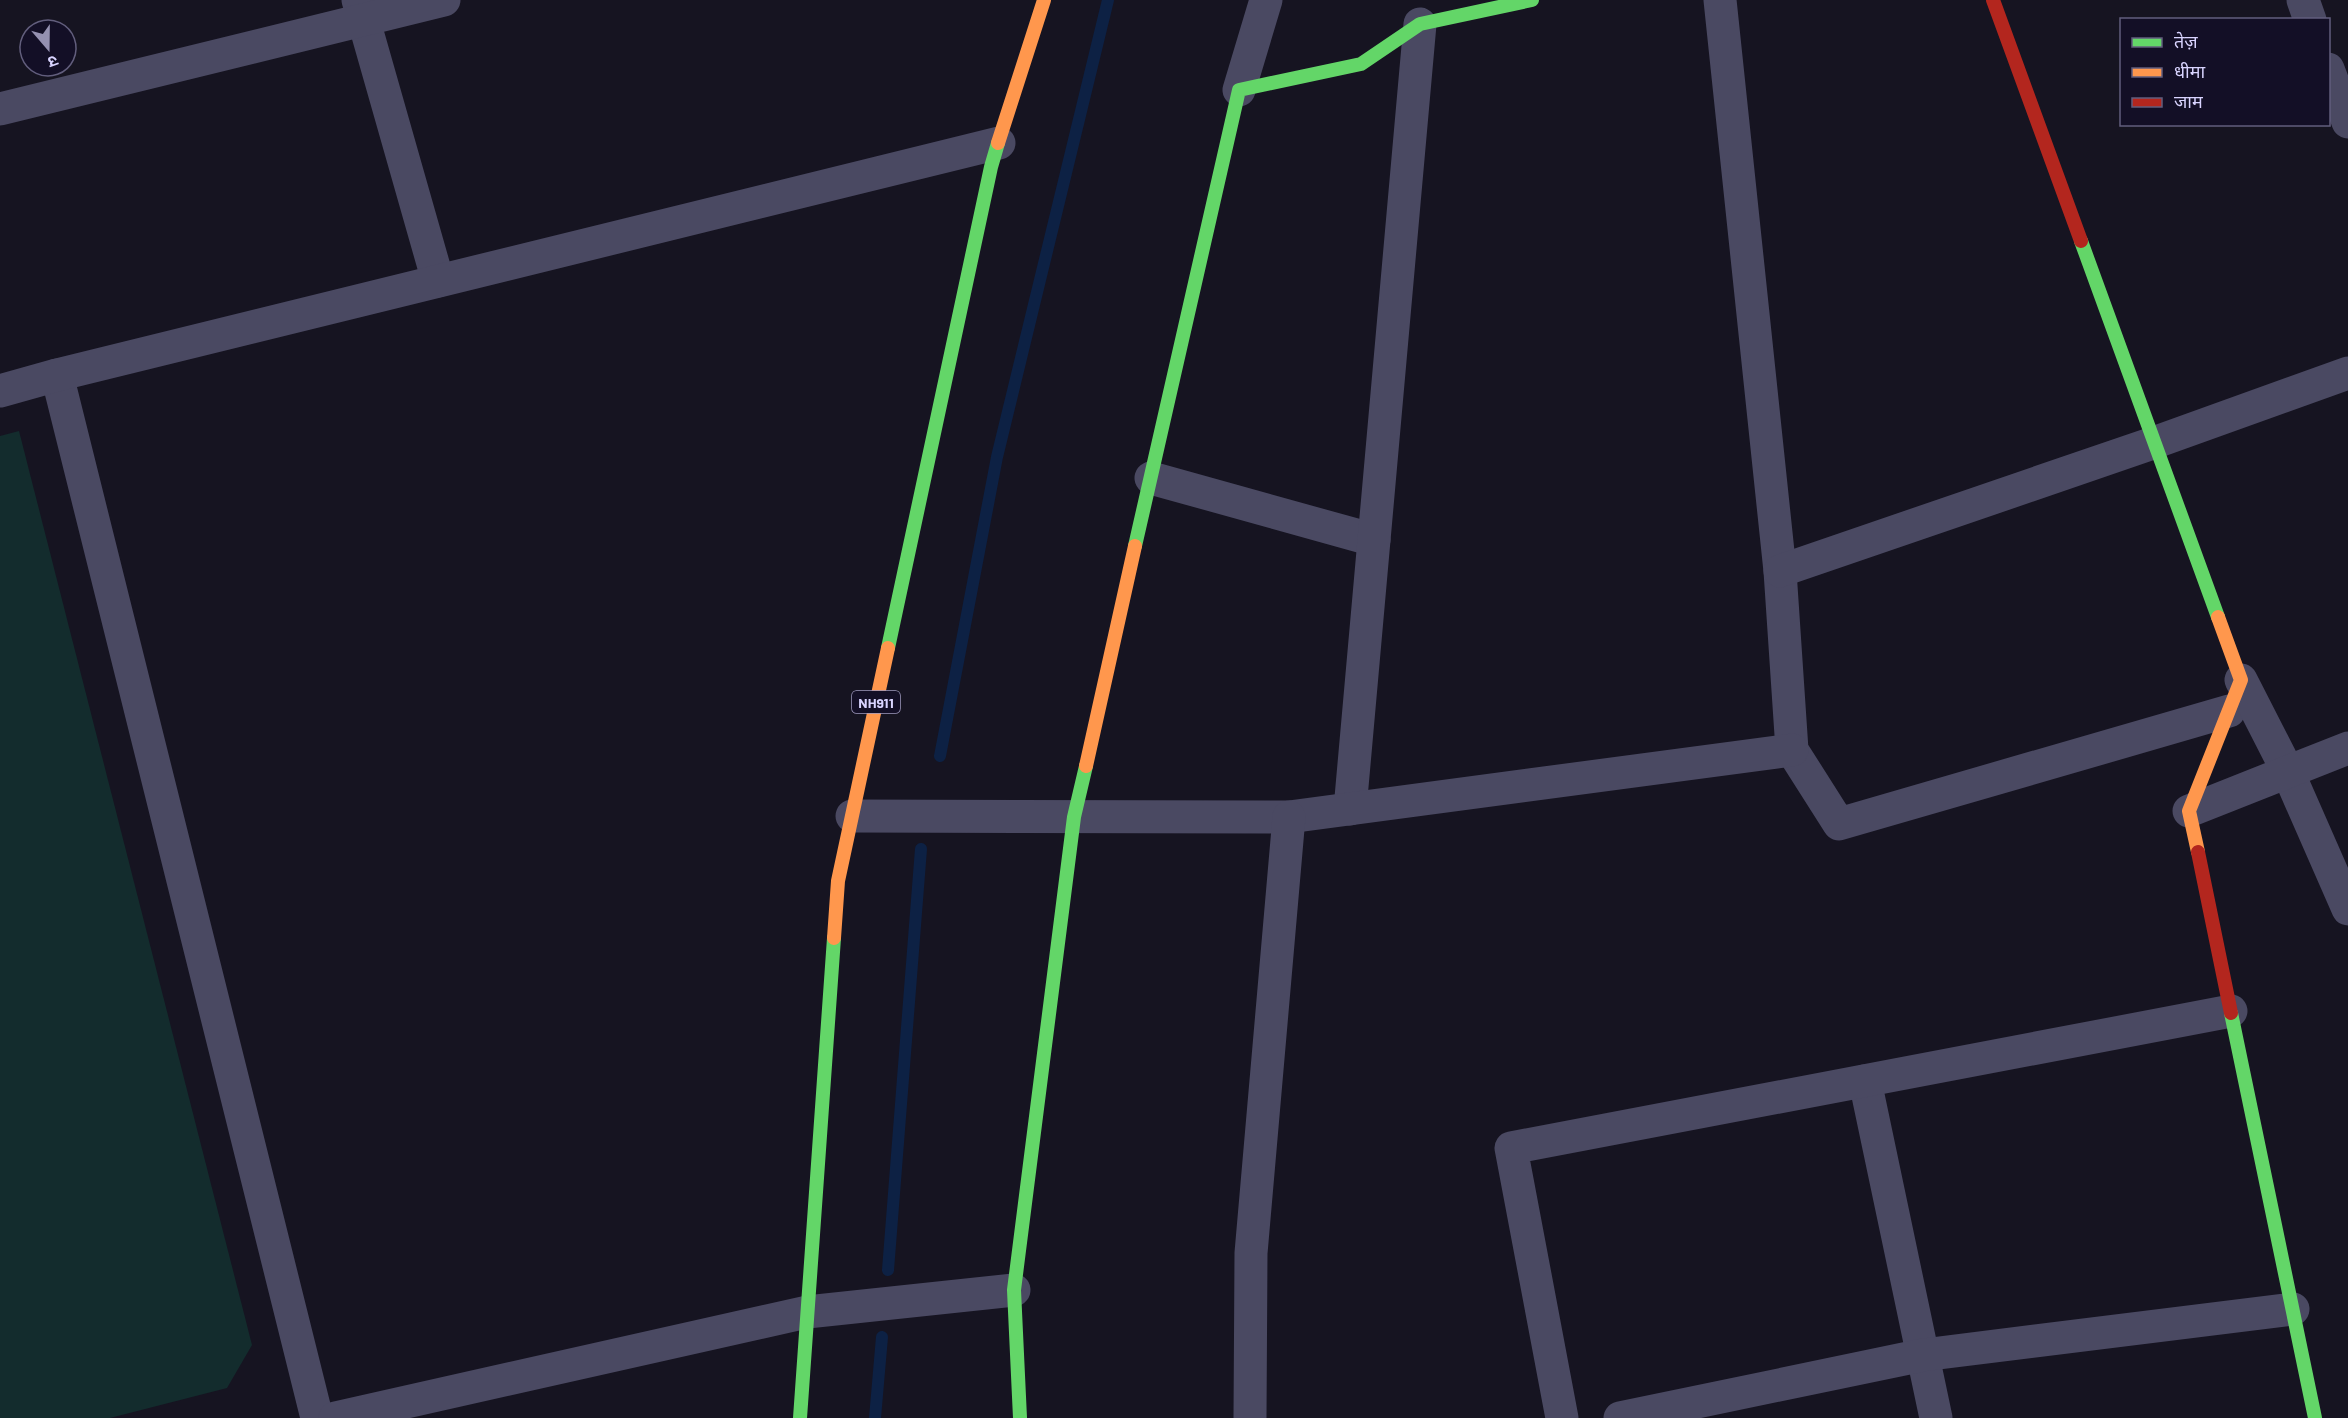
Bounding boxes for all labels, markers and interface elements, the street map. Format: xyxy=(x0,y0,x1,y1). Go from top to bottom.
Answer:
north arrow xyxy=(18,18,78,78)
legend xyxy=(2120,18,2330,126)
text: तेज़ xyxy=(2174,30,2198,52)
text: उ xyxy=(45,52,61,73)
text: धीमा xyxy=(2174,60,2205,82)
text: जाम xyxy=(2174,90,2204,112)
road number: NH911 xyxy=(852,691,900,713)

